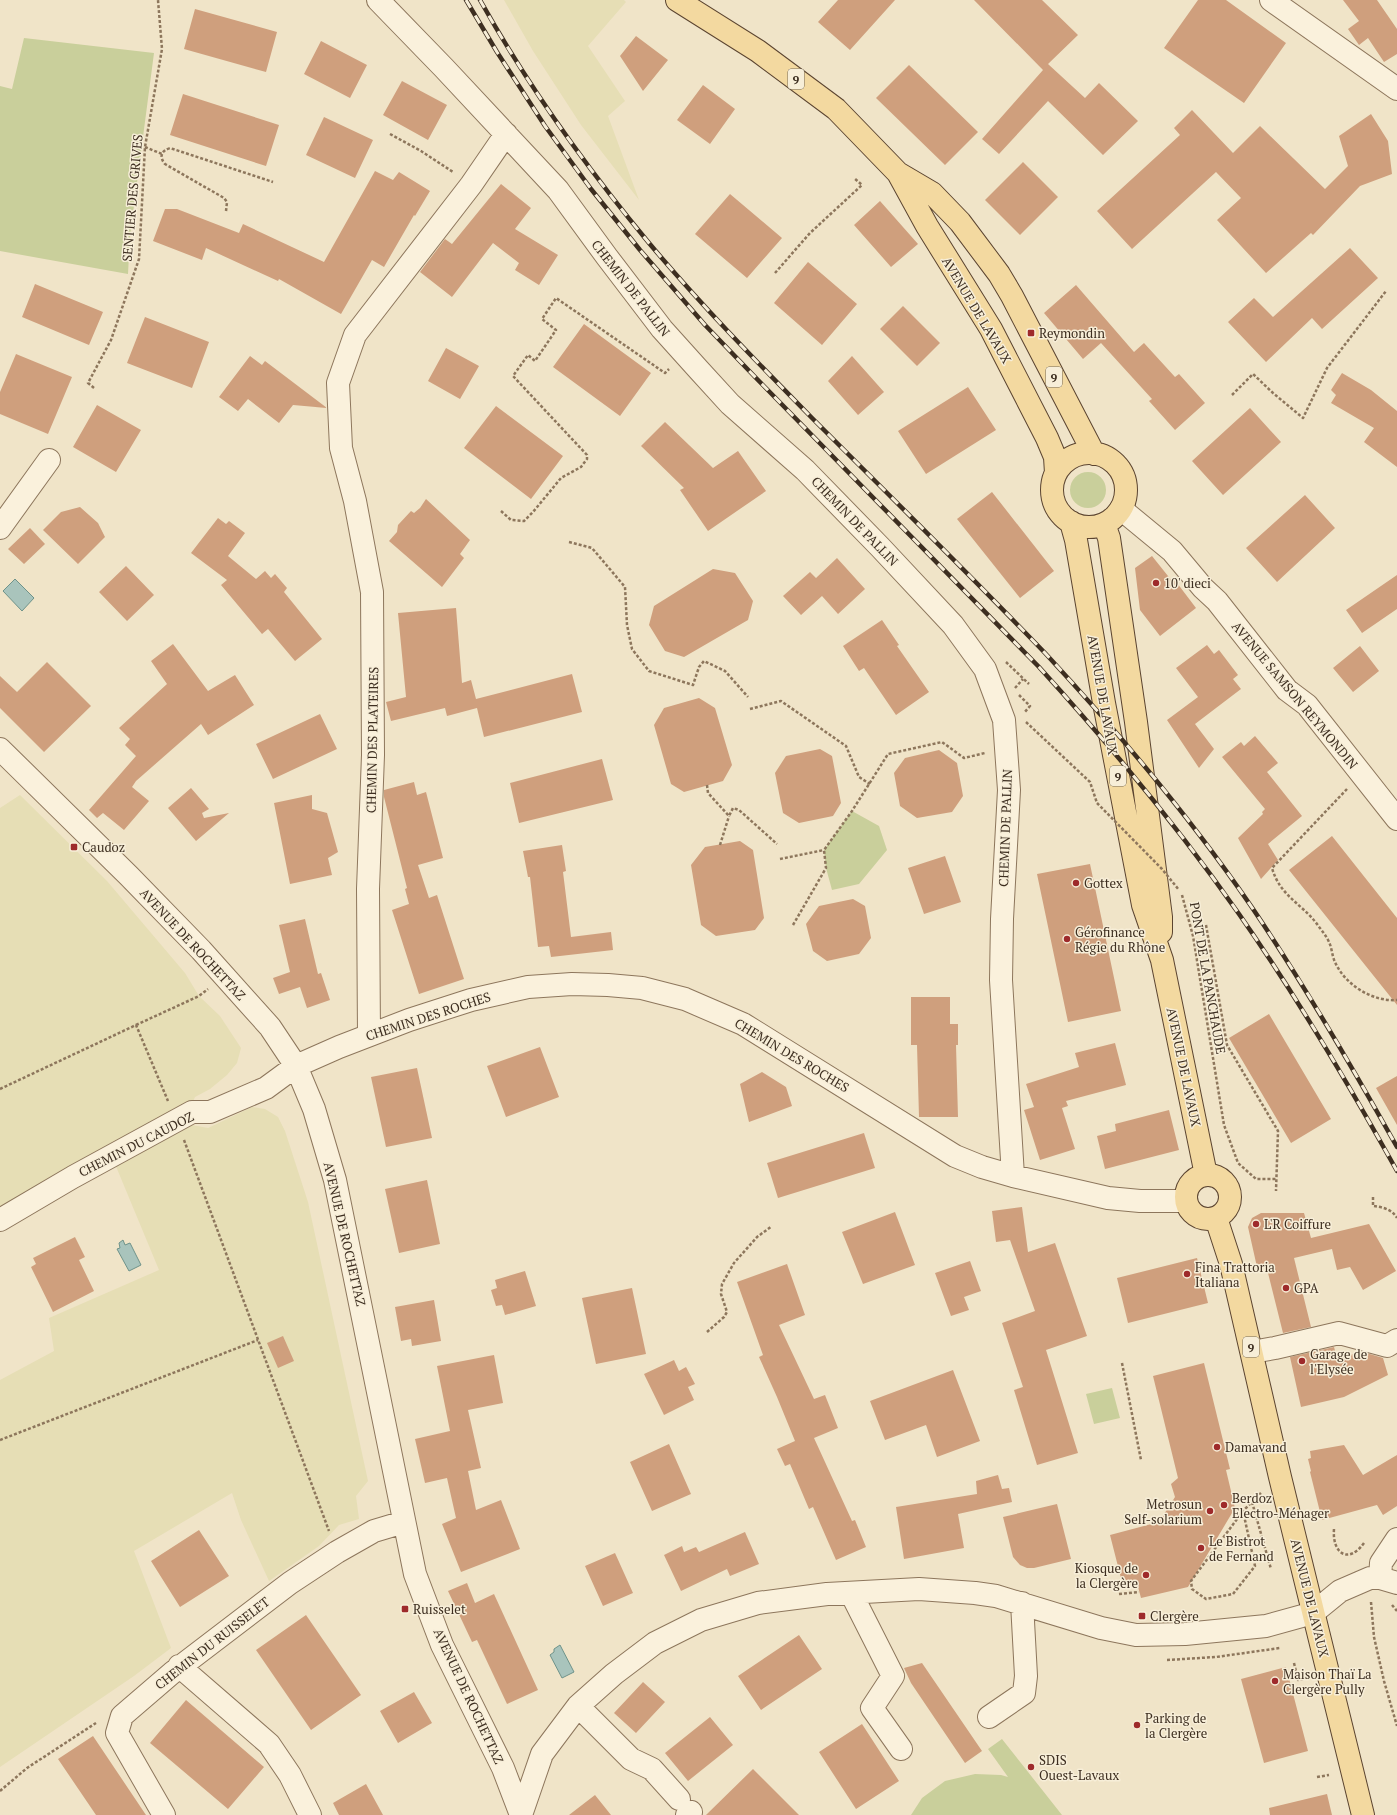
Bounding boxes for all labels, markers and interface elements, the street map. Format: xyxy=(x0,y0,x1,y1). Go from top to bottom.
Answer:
road number: 9 xyxy=(788,69,804,89)
street label: SENTIER DES GRIVES xyxy=(117,134,147,262)
street label: CHEMIN DE PALLIN xyxy=(588,236,675,340)
street label: AVENUE DE LAVAUX xyxy=(938,253,1016,367)
place label: Reymondin xyxy=(1039,324,1105,342)
marker: Reymondin xyxy=(1026,328,1036,338)
road number: 9 xyxy=(1046,367,1062,387)
street label: CHEMIN DE PALLIN xyxy=(808,472,903,570)
place label: 10' dieci xyxy=(1164,574,1211,592)
marker: 10' dieci xyxy=(1151,578,1161,588)
street label: AVENUE SAMSON REYMONDIN xyxy=(1228,617,1362,773)
street label: AVENUE DE LAVAUX xyxy=(1084,634,1122,757)
street label: CHEMIN DES PLATEIRES xyxy=(362,667,382,813)
road number: 9 xyxy=(1110,766,1126,786)
street label: CHEMIN DE PALLIN xyxy=(994,768,1016,887)
place label: Caudoz xyxy=(82,838,125,856)
marker: Caudoz xyxy=(69,842,79,852)
place label: Gottex xyxy=(1084,874,1123,892)
marker: Gottex xyxy=(1071,878,1081,888)
street label: AVENUE DE ROCHETTAZ xyxy=(136,884,250,1004)
street label: PONT DE LA PANCHAUDE xyxy=(1186,901,1230,1055)
place label: Gérofinance Régie du Rhône xyxy=(1075,923,1165,956)
marker: Gérofinance Régie du Rhône xyxy=(1062,934,1072,944)
street label: CHEMIN DES ROCHES xyxy=(363,987,493,1045)
street label: AVENUE DE LAVAUX xyxy=(1163,1006,1205,1129)
street label: CHEMIN DES ROCHES xyxy=(731,1014,853,1096)
street label: CHEMIN DU CAUDOZ xyxy=(75,1107,197,1181)
street label: AVENUE DE ROCHETTAZ xyxy=(320,1160,370,1308)
place label: L'R Coiffure xyxy=(1264,1215,1331,1233)
marker: L'R Coiffure xyxy=(1251,1219,1261,1229)
place label: Fina Trattoria Italiana xyxy=(1195,1258,1275,1291)
marker: Fina Trattoria Italiana xyxy=(1182,1269,1192,1279)
place label: GPA xyxy=(1294,1279,1319,1297)
marker: GPA xyxy=(1281,1283,1291,1293)
road number: 9 xyxy=(1243,1337,1259,1357)
place label: Garage de l'Elysée xyxy=(1310,1345,1367,1378)
marker: Garage de l'Elysée xyxy=(1297,1356,1307,1366)
place label: Damavand xyxy=(1225,1438,1287,1456)
marker: Damavand xyxy=(1212,1442,1222,1452)
place label: Berdoz Electro-Ménager xyxy=(1232,1489,1329,1522)
place label: Metrosun Self-solarium xyxy=(1124,1495,1202,1528)
marker: Berdoz Electro-Ménager xyxy=(1219,1500,1229,1510)
marker: Metrosun Self-solarium xyxy=(1205,1506,1215,1516)
place label: Le Bistrot de Fernand xyxy=(1209,1532,1274,1565)
street label: AVENUE DE LAVAUX xyxy=(1287,1537,1333,1659)
marker: Le Bistrot de Fernand xyxy=(1196,1543,1206,1553)
place label: Kiosque de la Clergère xyxy=(1075,1559,1138,1592)
marker: Kiosque de la Clergère xyxy=(1141,1570,1151,1580)
street label: CHEMIN DU RUISSELET xyxy=(151,1593,273,1693)
place label: Ruisselet xyxy=(413,1600,466,1618)
marker: Ruisselet xyxy=(400,1604,410,1614)
place label: Clergère xyxy=(1150,1607,1199,1625)
marker: Clergère xyxy=(1137,1611,1147,1621)
street label: AVENUE DE ROCHETTAZ xyxy=(430,1625,508,1767)
place label: Maison Thaï La Clergère Pully xyxy=(1283,1665,1372,1698)
marker: Maison Thaï La Clergère Pully xyxy=(1270,1676,1280,1686)
place label: Parking de la Clergère xyxy=(1145,1709,1207,1742)
marker: Parking de la Clergère xyxy=(1132,1720,1142,1730)
place label: SDIS Ouest-Lavaux xyxy=(1039,1751,1119,1784)
marker: SDIS Ouest-Lavaux xyxy=(1026,1762,1036,1772)

